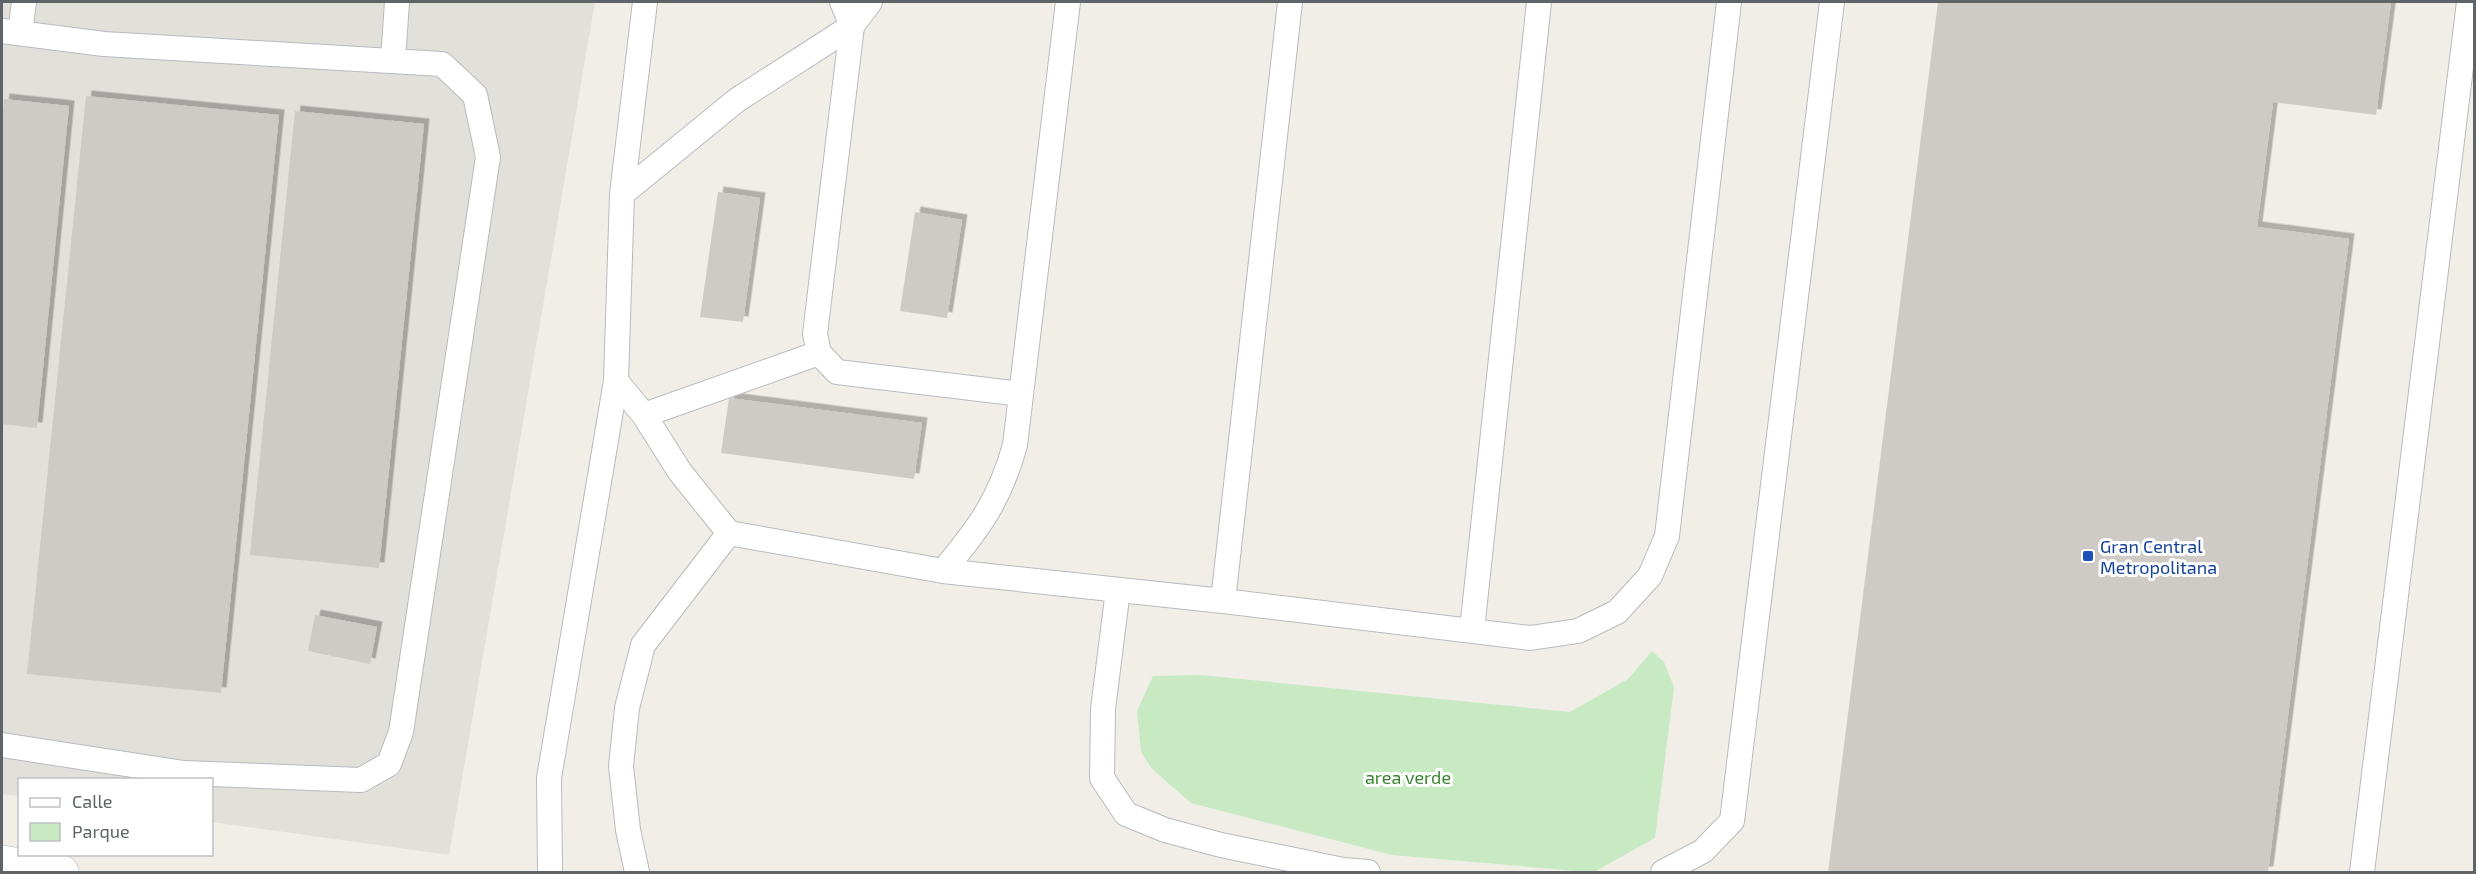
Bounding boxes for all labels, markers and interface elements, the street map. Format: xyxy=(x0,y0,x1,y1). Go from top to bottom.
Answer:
place label: Gran Central Metropolitana xyxy=(2100,535,2217,578)
marker: Gran Central Metropolitana xyxy=(2081,549,2095,563)
park label: area verde xyxy=(1365,766,1451,788)
legend xyxy=(18,778,213,856)
text: Calle xyxy=(72,790,113,812)
text: Parque xyxy=(72,820,130,842)

